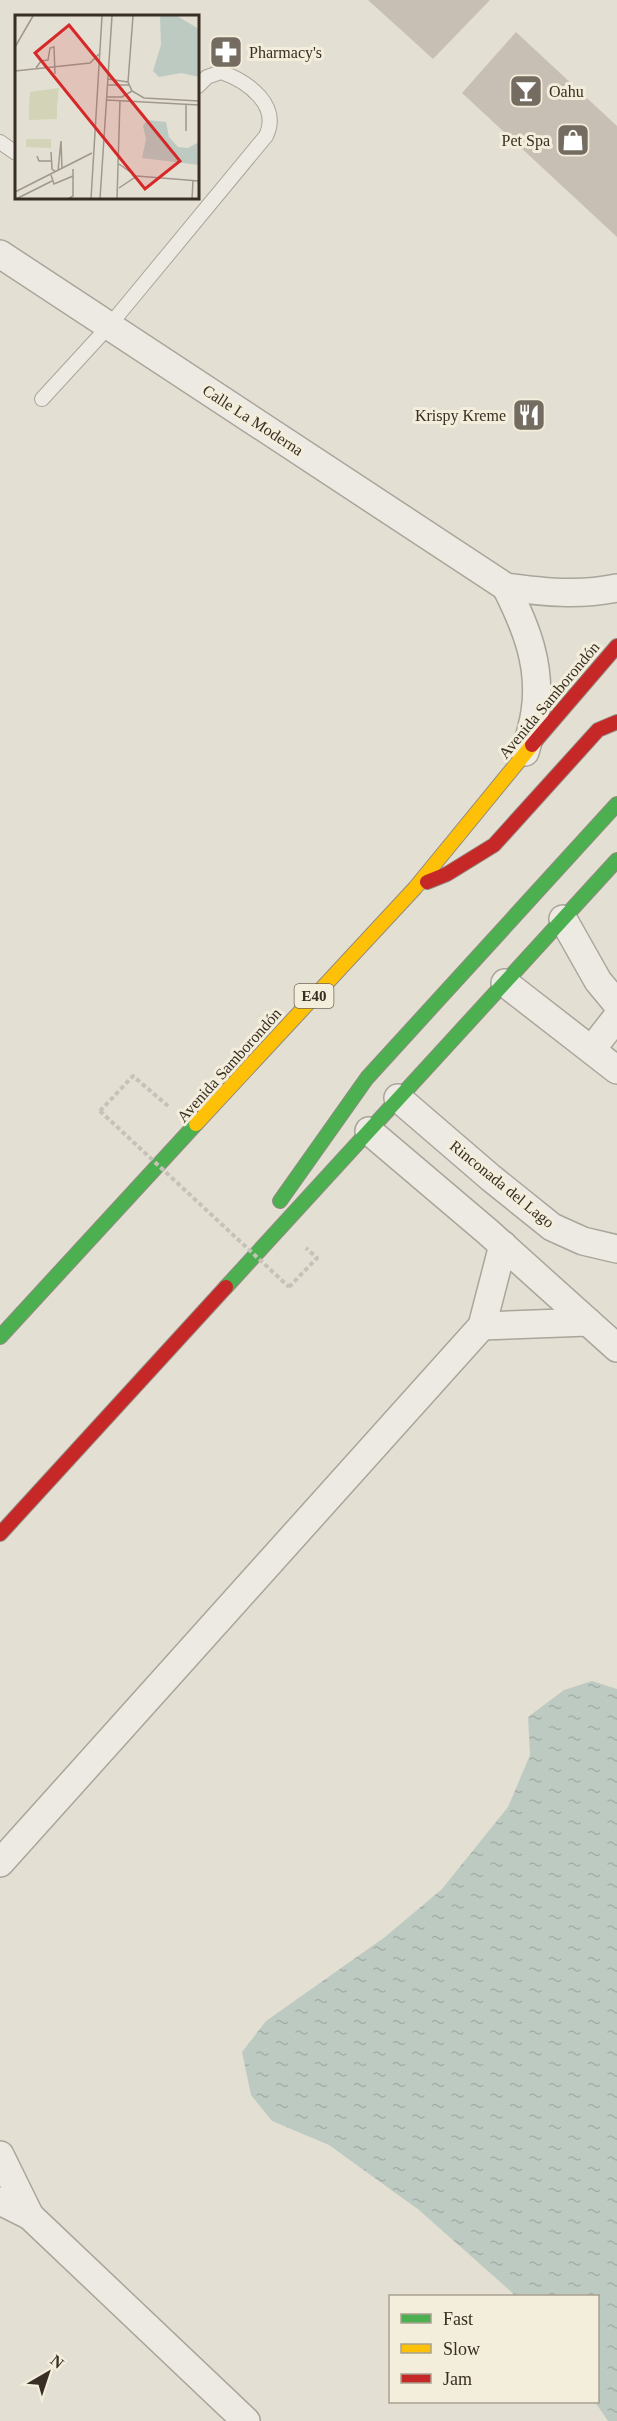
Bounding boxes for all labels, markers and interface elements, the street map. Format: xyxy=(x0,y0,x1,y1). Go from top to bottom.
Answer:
inset map xyxy=(15,15,200,200)
pharmacy icon: Pharmacy's xyxy=(208,34,244,70)
place label: Pharmacy's xyxy=(249,44,322,62)
bar icon: Oahu xyxy=(508,73,544,109)
place label: Oahu xyxy=(549,83,584,100)
shop icon: Pet Spa xyxy=(555,122,591,158)
place label: Pet Spa xyxy=(502,132,550,150)
street label: Calle La Moderna xyxy=(200,381,306,459)
restaurant icon: Krispy Kreme xyxy=(511,397,547,433)
place label: Krispy Kreme xyxy=(415,407,506,425)
street label: Avenida Samborondón xyxy=(495,638,603,762)
road number: E40 xyxy=(294,984,334,1008)
street label: Avenida Samborondón xyxy=(174,1005,284,1125)
street label: Rinconada del Lago xyxy=(446,1137,557,1232)
legend xyxy=(389,2295,599,2403)
text: Fast xyxy=(443,2309,473,2329)
text: Slow xyxy=(443,2339,480,2359)
north arrow xyxy=(18,2343,78,2403)
text: N xyxy=(47,2351,67,2372)
text: Jam xyxy=(443,2369,472,2389)

